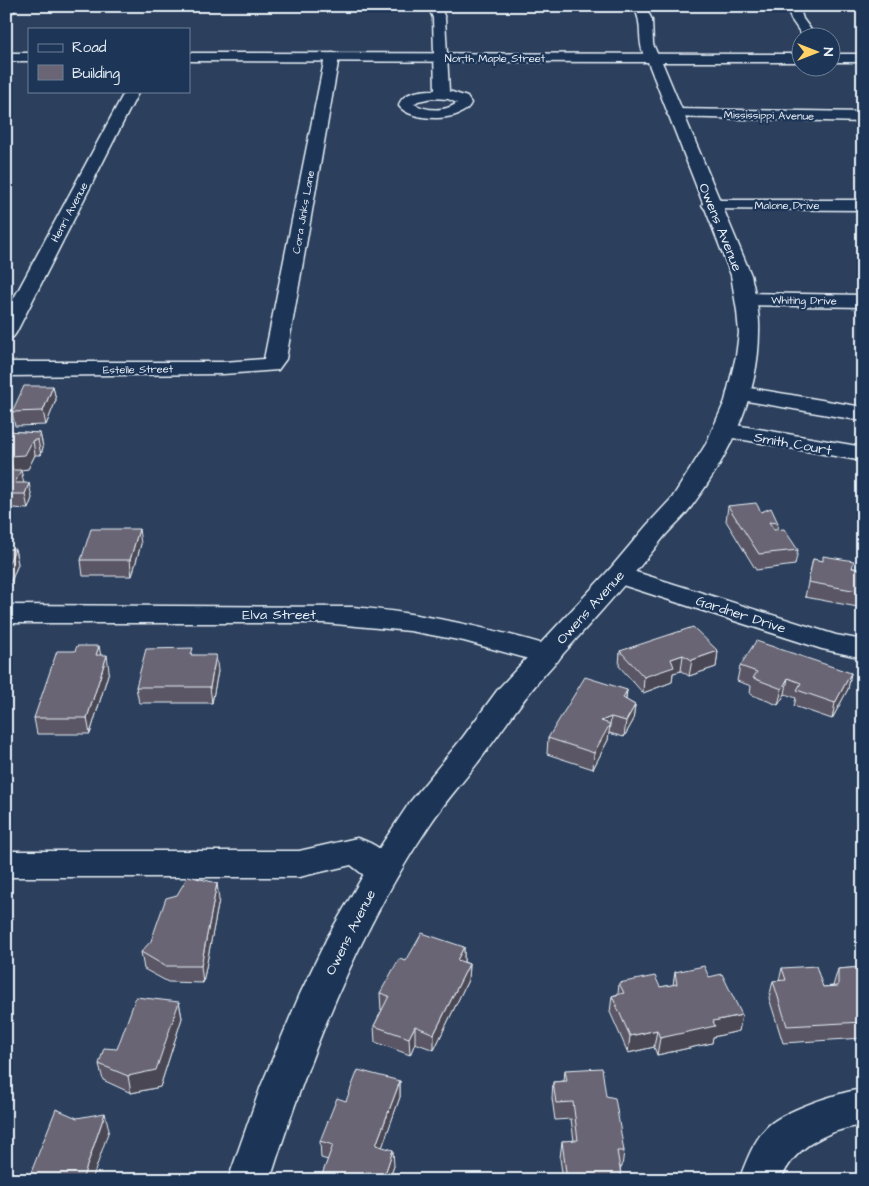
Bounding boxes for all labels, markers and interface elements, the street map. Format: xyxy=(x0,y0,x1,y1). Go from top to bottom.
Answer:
legend xyxy=(28,28,190,92)
north arrow xyxy=(792,28,842,78)
text: Road xyxy=(72,37,107,58)
text: N xyxy=(818,48,838,57)
street label: North Maple Street xyxy=(445,51,546,66)
text: Building xyxy=(72,63,120,85)
street label: Mississippi Avenue xyxy=(724,107,814,124)
street label: Cora Jinks Lane xyxy=(289,169,318,255)
street label: Henri Avenue xyxy=(47,180,92,245)
street label: Owens Avenue xyxy=(693,180,747,275)
street label: Malone Drive xyxy=(755,198,820,213)
street label: Whiting Drive xyxy=(771,292,837,310)
street label: Estelle Street xyxy=(103,361,174,378)
street label: Smith Court xyxy=(752,427,834,461)
street label: Owens Avenue xyxy=(552,566,630,649)
street label: Gardner Drive xyxy=(693,591,789,639)
street label: Elva Street xyxy=(242,605,316,625)
street label: Owens Avenue xyxy=(321,886,381,979)

